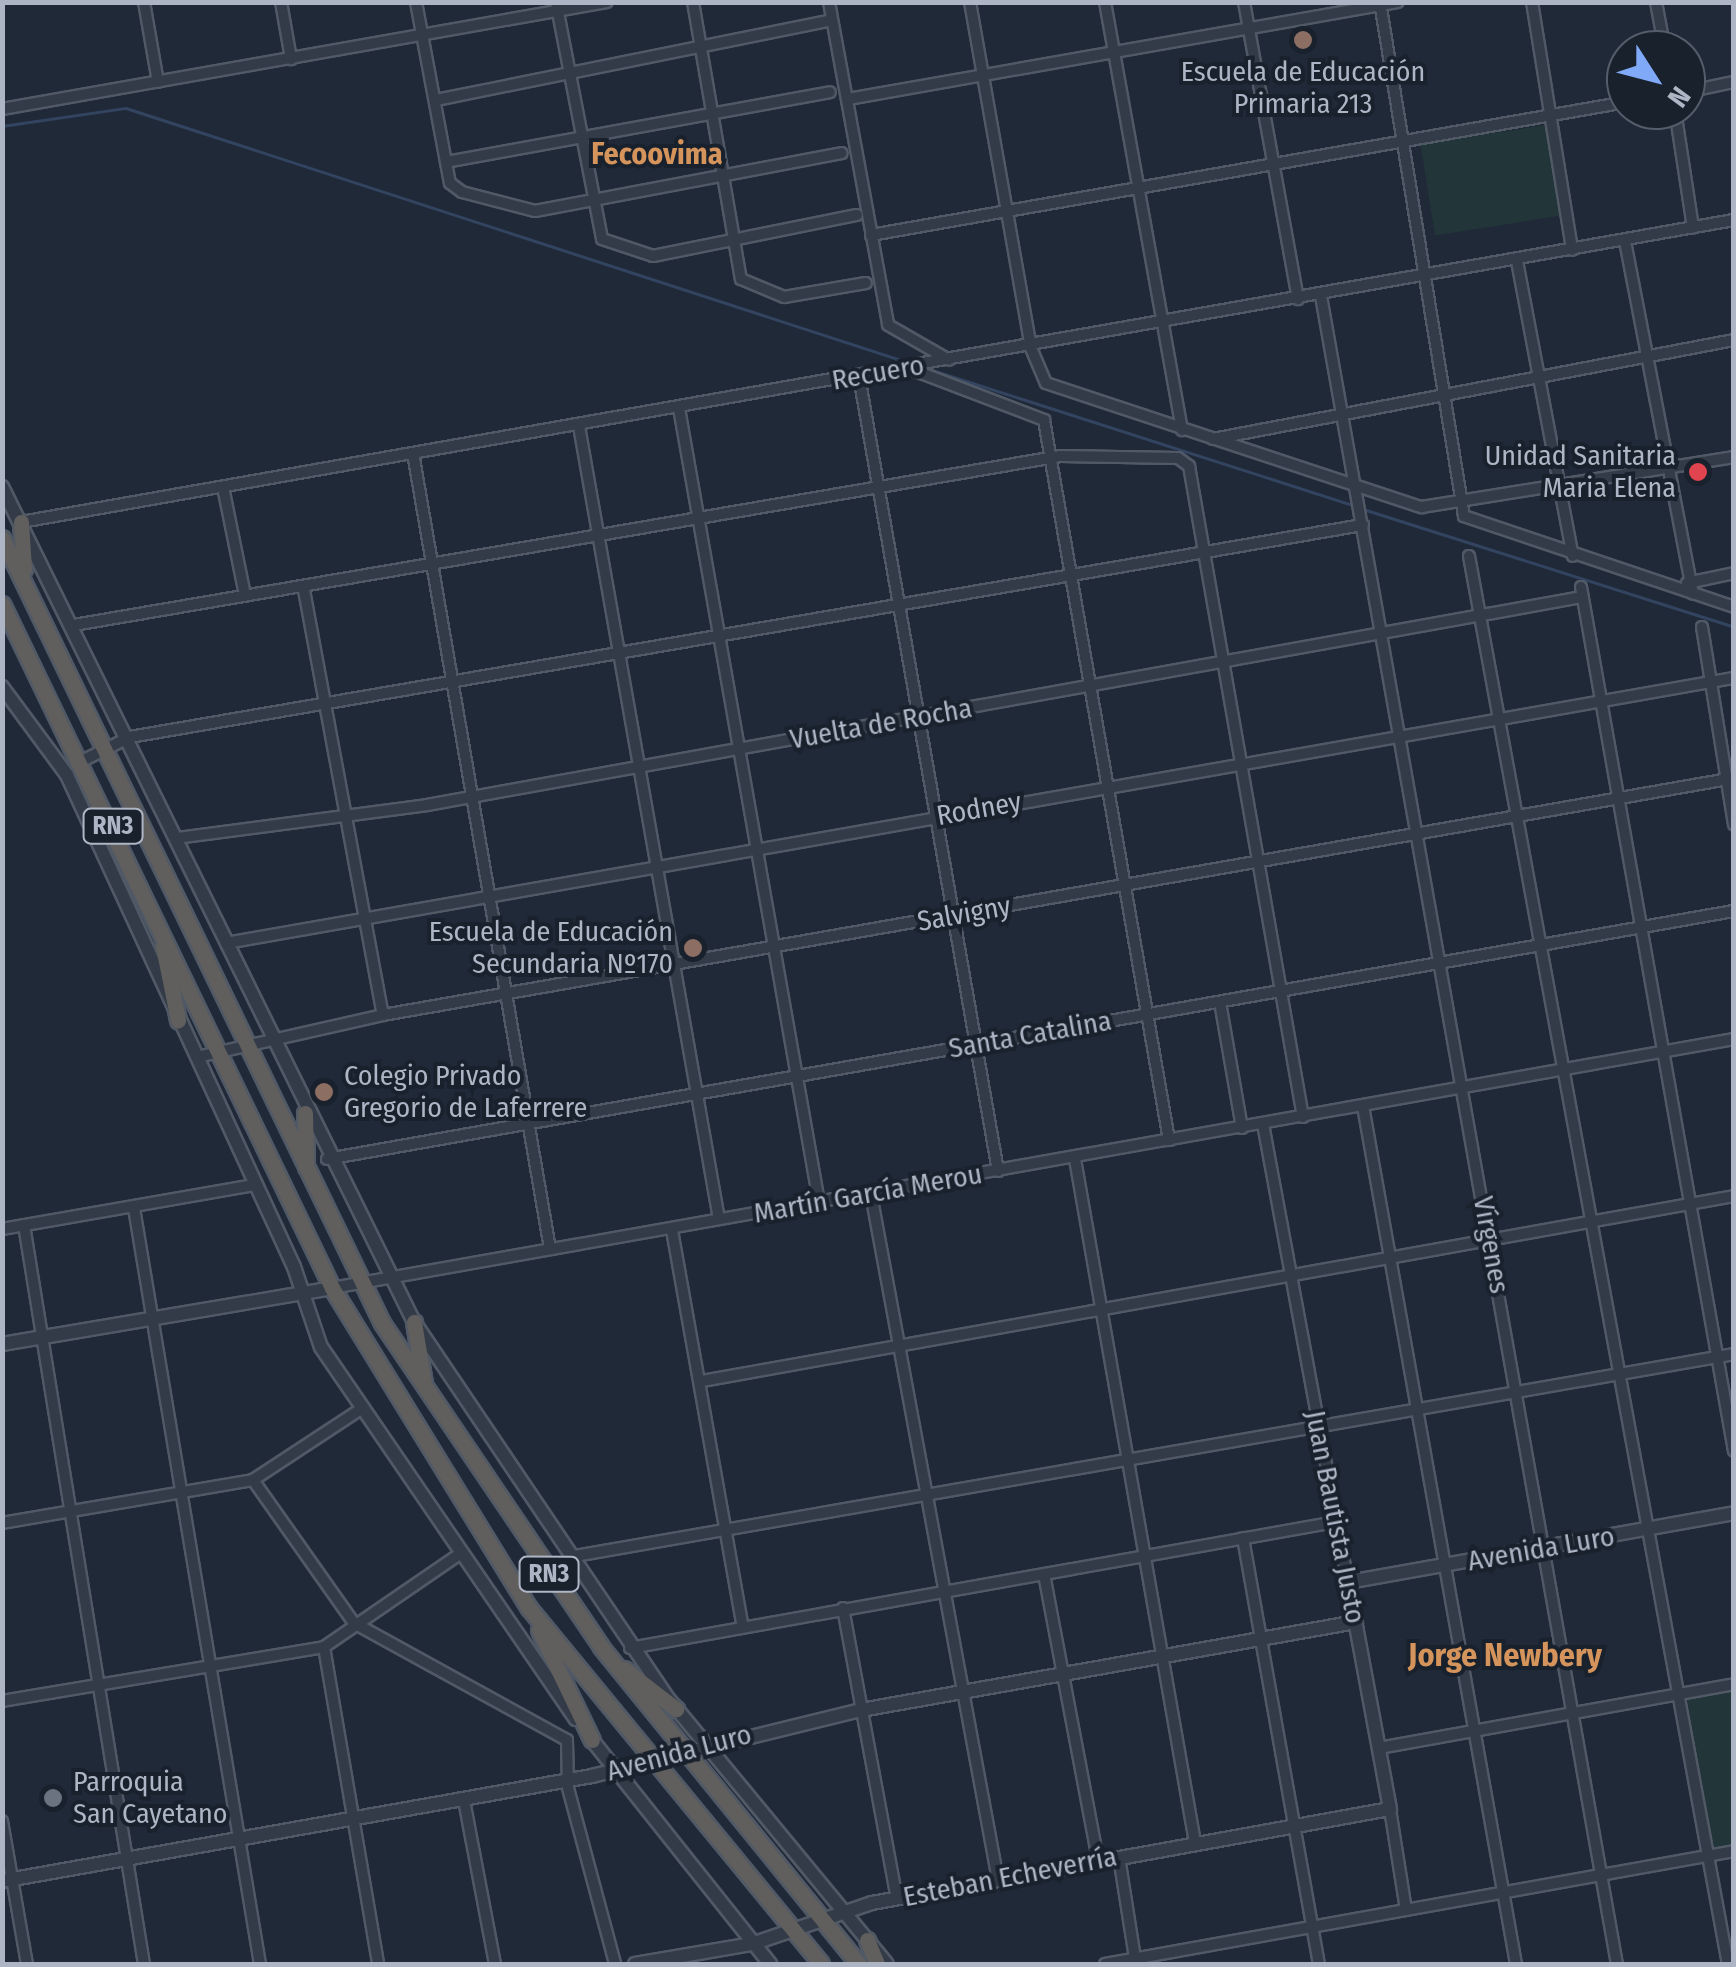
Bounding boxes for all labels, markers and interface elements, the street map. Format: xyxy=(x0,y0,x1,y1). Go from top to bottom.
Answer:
marker: Escuela de Educación Primaria 213 xyxy=(1292,29,1314,51)
north arrow xyxy=(1606,30,1706,130)
place label: Escuela de Educación Primaria 213 xyxy=(1181,55,1425,121)
text: N xyxy=(1661,80,1697,113)
district label: Fecoovima xyxy=(591,136,723,172)
street label: Recuero xyxy=(829,348,927,398)
place label: Unidad Sanitaria Maria Elena xyxy=(1485,439,1676,505)
marker: Unidad Sanitaria Maria Elena xyxy=(1685,459,1711,485)
street label: Vuelta de Rocha xyxy=(787,691,975,757)
street label: Rodney xyxy=(934,785,1024,833)
road number: RN3 xyxy=(80,806,146,846)
street label: Salvigny xyxy=(915,889,1013,939)
place label: Escuela de Educación Secundaria Nº170 xyxy=(429,915,673,981)
marker: Escuela de Educación Secundaria Nº170 xyxy=(682,937,704,959)
street label: Santa Catalina xyxy=(946,1004,1114,1066)
place label: Colegio Privado Gregorio de Laferrere xyxy=(344,1059,587,1125)
marker: Colegio Privado Gregorio de Laferrere xyxy=(313,1081,335,1103)
street label: Martín García Merou xyxy=(751,1157,985,1231)
street label: Vírgenes xyxy=(1466,1194,1516,1296)
street label: Juan Bautista Justo xyxy=(1298,1408,1372,1626)
street label: Avenida Luro xyxy=(1465,1520,1617,1578)
road number: RN3 xyxy=(516,1554,582,1594)
district label: Jorge Newbery xyxy=(1408,1636,1602,1674)
street label: Avenida Luro xyxy=(603,1718,755,1788)
place label: Parroquia San Cayetano xyxy=(73,1765,228,1831)
marker: Parroquia San Cayetano xyxy=(42,1787,64,1809)
street label: Esteban Echeverría xyxy=(900,1840,1120,1914)

